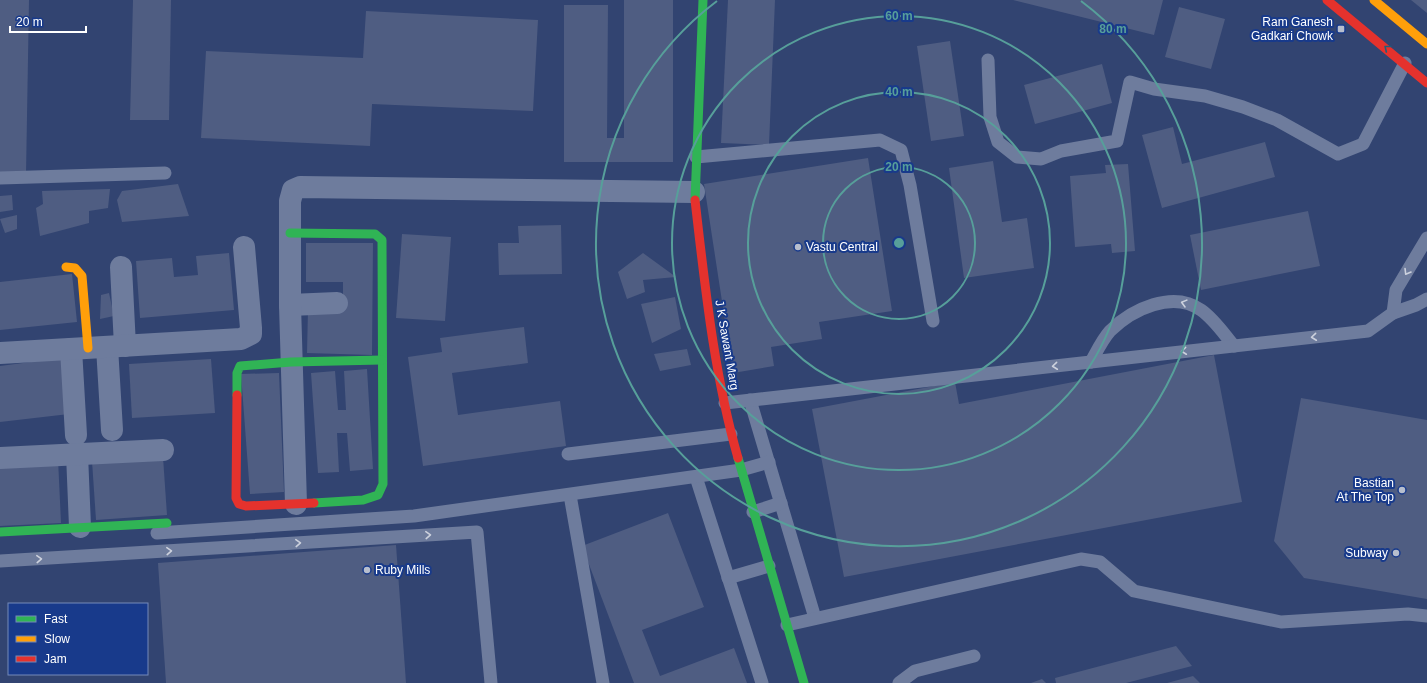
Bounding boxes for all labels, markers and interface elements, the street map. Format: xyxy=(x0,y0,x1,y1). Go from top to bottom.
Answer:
scale bar xyxy=(10,8,86,34)
text: 60 m xyxy=(885,9,913,23)
text: 20 m xyxy=(16,15,43,29)
place label: Ram Ganesh Gadkari Chowk xyxy=(1251,15,1334,43)
text: 80 m xyxy=(1099,22,1127,36)
marker: Ram Ganesh Gadkari Chowk xyxy=(1336,24,1346,34)
one-way arrow xyxy=(1384,46,1391,53)
text: 40 m xyxy=(885,85,913,99)
text: 20 m xyxy=(885,160,913,174)
centre of rings xyxy=(892,236,906,250)
place label: Vastu Central xyxy=(806,240,878,254)
marker: Vastu Central xyxy=(793,242,803,252)
one-way arrow xyxy=(1404,268,1411,275)
street label: J K Sawant Marg xyxy=(712,299,742,391)
one-way arrow xyxy=(1181,300,1188,308)
one-way arrow xyxy=(1311,332,1317,341)
one-way arrow xyxy=(1181,346,1187,355)
one-way arrow xyxy=(1052,361,1058,370)
place label: Bastian At The Top xyxy=(1336,476,1394,504)
marker: Bastian At The Top xyxy=(1397,485,1407,495)
one-way arrow xyxy=(425,531,431,540)
one-way arrow xyxy=(295,539,301,547)
one-way arrow xyxy=(166,546,172,555)
place label: Subway xyxy=(1345,546,1388,560)
marker: Subway xyxy=(1391,548,1401,558)
one-way arrow xyxy=(36,554,42,563)
place label: Ruby Mills xyxy=(375,563,430,577)
marker: Ruby Mills xyxy=(362,565,372,575)
legend xyxy=(8,603,148,675)
text: Fast xyxy=(44,612,68,626)
text: Slow xyxy=(44,632,70,646)
text: Jam xyxy=(44,652,67,666)

